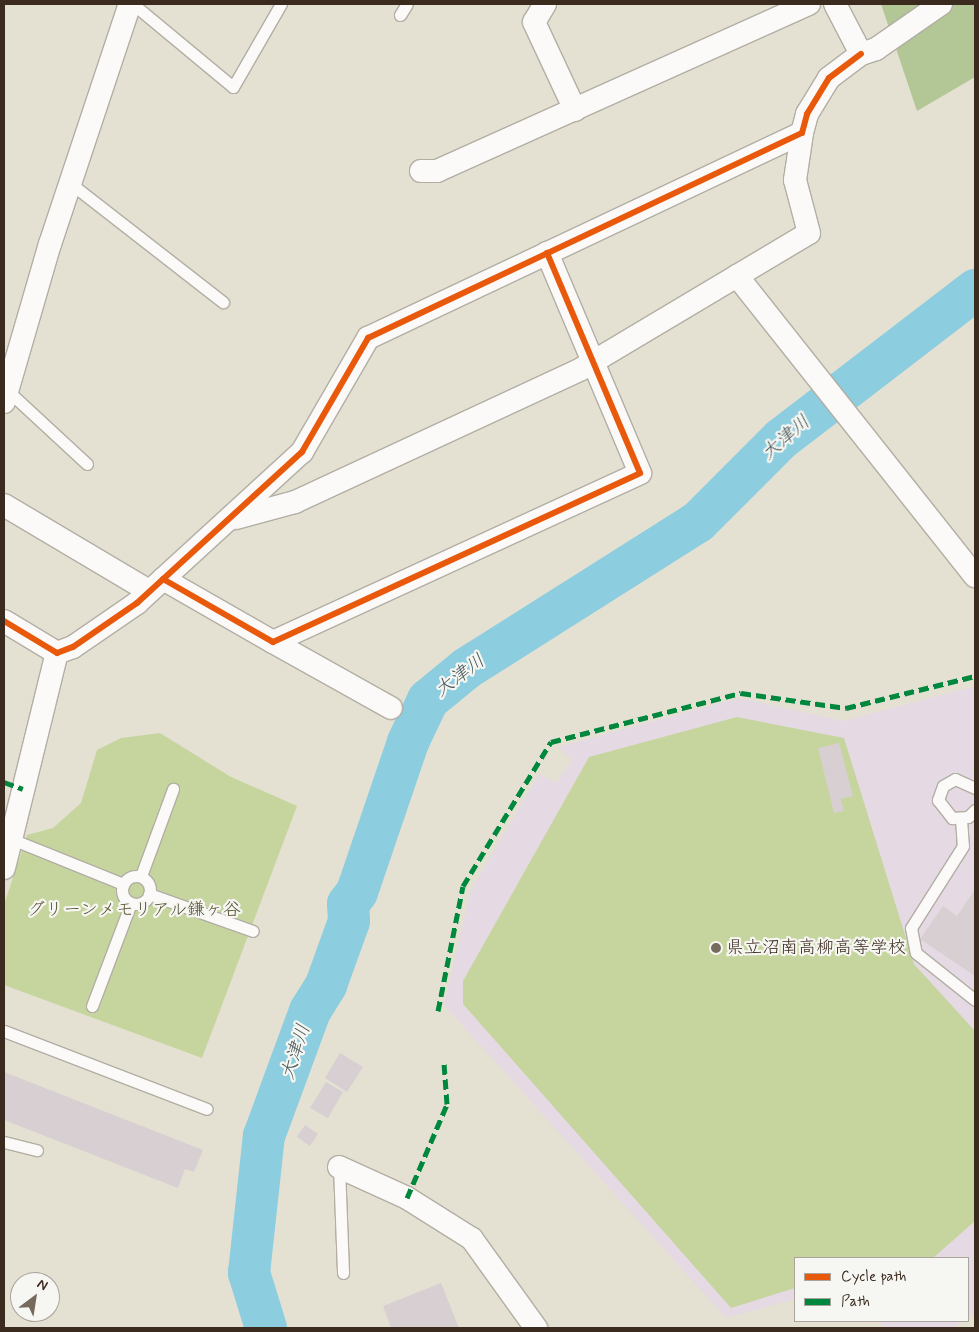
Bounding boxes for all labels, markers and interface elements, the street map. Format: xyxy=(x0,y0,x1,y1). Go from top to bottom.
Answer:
water label: 大津川 xyxy=(757,411,815,465)
water label: 大津川 xyxy=(430,650,490,702)
park label: グリーンメモリアル鎌ヶ谷 xyxy=(26,899,242,921)
place label: 県立沼南高柳高等学校 xyxy=(726,937,906,959)
marker: 県立沼南高柳高等学校 xyxy=(710,942,722,954)
water label: 大津川 xyxy=(276,1021,316,1083)
legend xyxy=(794,1257,969,1322)
text: Cycle path xyxy=(841,1267,906,1287)
north arrow xyxy=(10,1272,60,1322)
text: N xyxy=(34,1275,51,1295)
text: Path xyxy=(841,1292,870,1312)

